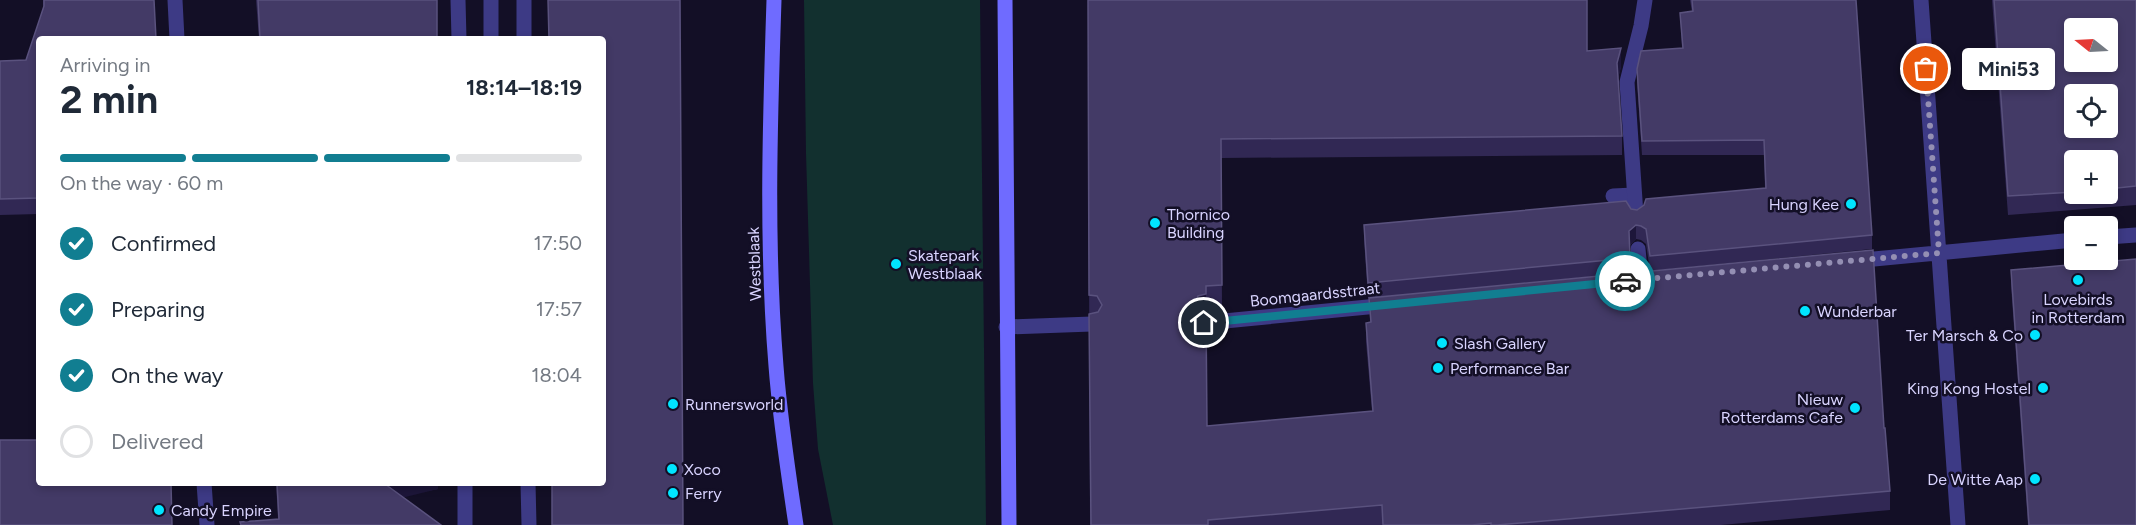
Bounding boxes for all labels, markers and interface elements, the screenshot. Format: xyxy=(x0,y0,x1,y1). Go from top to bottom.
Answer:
north arrow xyxy=(2064,18,2118,72)
map controls xyxy=(2064,18,2118,270)
pin xyxy=(1900,43,1951,94)
callout: Mini53 xyxy=(1962,48,2055,90)
icon: bag xyxy=(1909,52,1942,85)
text: Arriving in xyxy=(60,53,150,77)
text: Mini53 xyxy=(1978,57,2039,81)
text: 18:14–18:19 xyxy=(466,74,582,101)
text: 2 min xyxy=(60,76,158,123)
button: locate xyxy=(2064,84,2118,138)
button: + xyxy=(2064,150,2118,204)
text: On the way · 60 m xyxy=(60,171,223,195)
place label: Hung Kee xyxy=(1769,195,1839,214)
marker: Hung Kee xyxy=(1844,197,1858,211)
place label: Thornico Building xyxy=(1167,205,1230,242)
marker: Thornico Building xyxy=(1148,216,1162,230)
button: − xyxy=(2064,216,2118,270)
street label: Westblaak xyxy=(744,226,765,301)
icon: check xyxy=(60,227,93,260)
text: Confirmed xyxy=(111,230,216,257)
text: 17:50 xyxy=(534,231,582,255)
place label: Skatepark Westblaak xyxy=(908,246,982,283)
courier xyxy=(1595,251,1655,311)
marker: Skatepark Westblaak xyxy=(889,257,903,271)
icon: car xyxy=(1609,265,1642,298)
marker: Lovebirds in Rotterdam xyxy=(2071,273,2085,287)
street label: Boomgaardsstraat xyxy=(1249,278,1381,311)
place label: Lovebirds in Rotterdam xyxy=(2031,290,2125,327)
icon: check xyxy=(60,293,93,326)
text: Preparing xyxy=(111,296,205,323)
text: 17:57 xyxy=(536,297,582,321)
pin xyxy=(1178,297,1229,348)
place label: Wunderbar xyxy=(1817,302,1897,321)
marker: Wunderbar xyxy=(1798,304,1812,318)
icon: home xyxy=(1187,306,1220,339)
place label: Ter Marsch & Co xyxy=(1906,326,2023,345)
marker: Ter Marsch & Co xyxy=(2028,328,2042,342)
place label: Slash Gallery xyxy=(1454,334,1546,353)
marker: Slash Gallery xyxy=(1435,336,1449,350)
icon: check xyxy=(60,359,93,392)
place label: Performance Bar xyxy=(1450,359,1570,378)
marker: Performance Bar xyxy=(1431,361,1445,375)
text: On the way xyxy=(111,362,223,389)
text: 18:04 xyxy=(531,363,582,387)
place label: King Kong Hostel xyxy=(1907,379,2031,398)
marker: King Kong Hostel xyxy=(2036,381,2050,395)
place label: Nieuw Rotterdams Cafe xyxy=(1721,390,1843,427)
place label: Runnersworld xyxy=(685,395,783,414)
marker: Runnersworld xyxy=(666,397,680,411)
marker: Nieuw Rotterdams Cafe xyxy=(1848,401,1862,415)
text: Delivered xyxy=(111,428,204,455)
place label: Xoco xyxy=(684,460,721,479)
marker: Xoco xyxy=(665,462,679,476)
place label: De Witte Aap xyxy=(1927,470,2023,489)
marker: De Witte Aap xyxy=(2028,472,2042,486)
place label: Ferry xyxy=(685,484,722,503)
marker: Ferry xyxy=(666,486,680,500)
place label: Candy Empire xyxy=(171,501,272,520)
marker: Candy Empire xyxy=(152,503,166,517)

